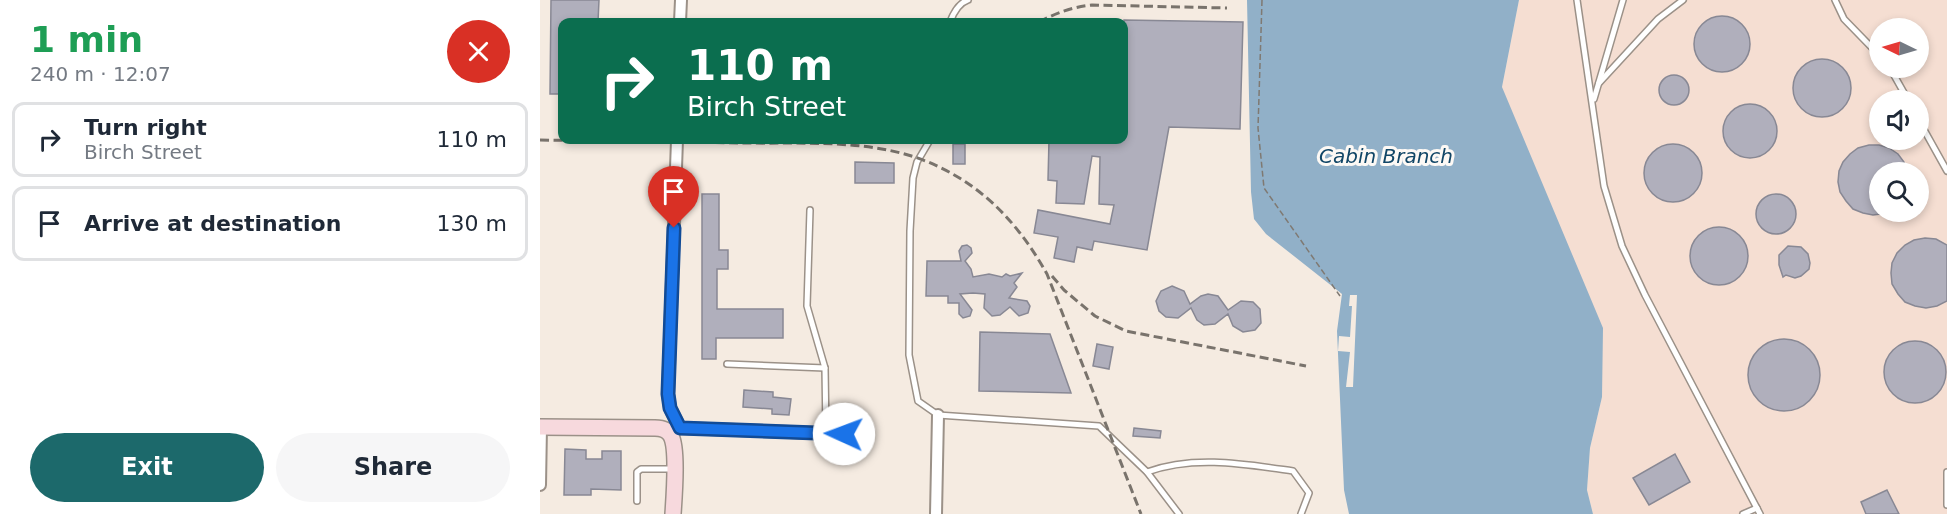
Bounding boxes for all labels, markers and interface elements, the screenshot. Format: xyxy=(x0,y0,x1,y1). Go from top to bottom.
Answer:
north arrow xyxy=(1869,18,1929,78)
map controls xyxy=(1869,18,1929,222)
text: 1 min xyxy=(30,19,143,60)
button: close xyxy=(447,20,510,83)
text: 110 m xyxy=(687,41,833,90)
icon: right xyxy=(588,42,666,120)
text: 240 m · 12:07 xyxy=(30,62,171,86)
button: sound xyxy=(1869,90,1929,150)
text: Birch Street xyxy=(687,91,846,122)
text: Turn right xyxy=(84,115,207,140)
icon: right xyxy=(33,123,66,156)
text: 110 m xyxy=(437,127,507,152)
text: Birch Street xyxy=(84,140,202,164)
water label: Cabin Branch xyxy=(1319,144,1453,168)
button: search xyxy=(1869,162,1929,222)
pin xyxy=(648,166,699,228)
icon: arrive xyxy=(657,175,690,208)
icon: arrive xyxy=(33,207,66,240)
text: Arrive at destination xyxy=(84,211,341,236)
text: 130 m xyxy=(437,211,507,236)
position arrow xyxy=(812,402,876,466)
button: Exit xyxy=(30,433,264,502)
button: Share xyxy=(276,433,510,502)

